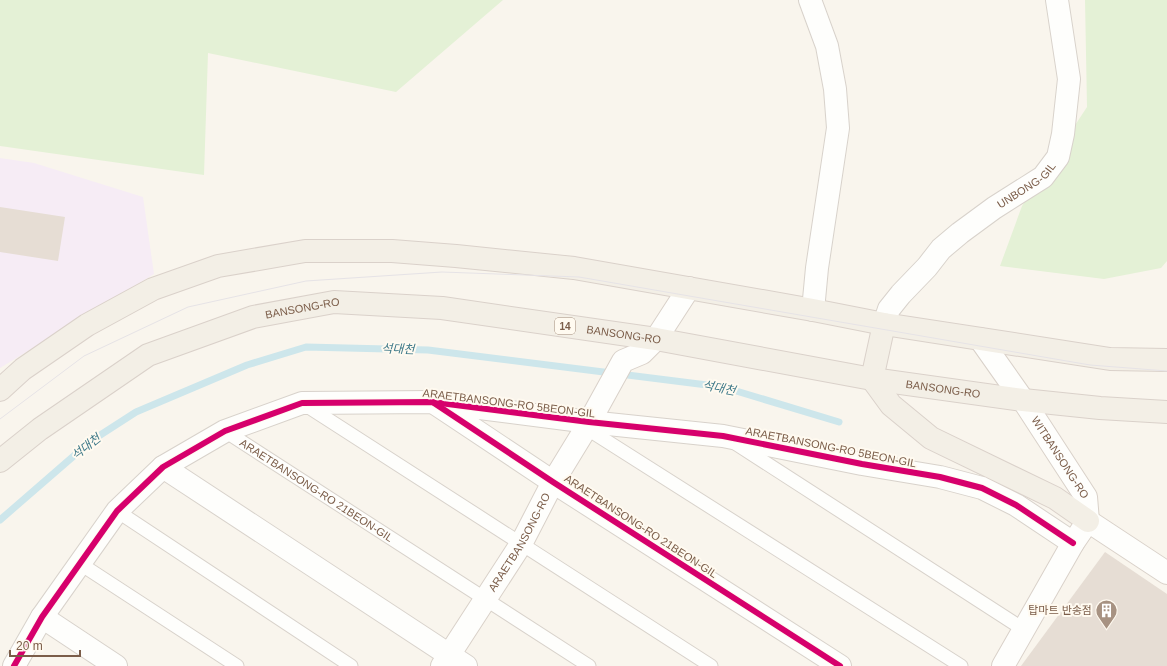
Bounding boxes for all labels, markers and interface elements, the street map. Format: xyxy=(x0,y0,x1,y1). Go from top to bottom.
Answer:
street label: UNBONG-GIL xyxy=(995,160,1058,211)
street label: BANSONG-RO xyxy=(264,296,340,321)
road number: 14 xyxy=(555,318,575,334)
street label: BANSONG-RO xyxy=(586,323,662,346)
water label: 석대천 xyxy=(381,341,417,357)
water label: 석대천 xyxy=(701,378,739,398)
street label: BANSONG-RO xyxy=(905,378,982,400)
street label: ARAETBANSONG-RO 5BEON-GIL xyxy=(422,386,596,420)
street label: WITBANSONG-RO xyxy=(1029,414,1092,501)
street label: ARAETBANSONG-RO 5BEON-GIL xyxy=(745,425,917,469)
water label: 석대천 xyxy=(69,430,105,463)
street label: ARAETBANSONG-RO 21BEON-GIL xyxy=(238,436,395,544)
street label: ARAETBANSONG-RO 21BEON-GIL xyxy=(562,472,720,580)
street label: ARAETBANSONG-RO xyxy=(486,491,553,594)
building icon: 탑마트 반송점 xyxy=(1094,597,1120,630)
place label: 탑마트 반송점 xyxy=(1028,604,1092,616)
scale bar xyxy=(10,632,80,658)
text: 20 m xyxy=(16,639,43,653)

